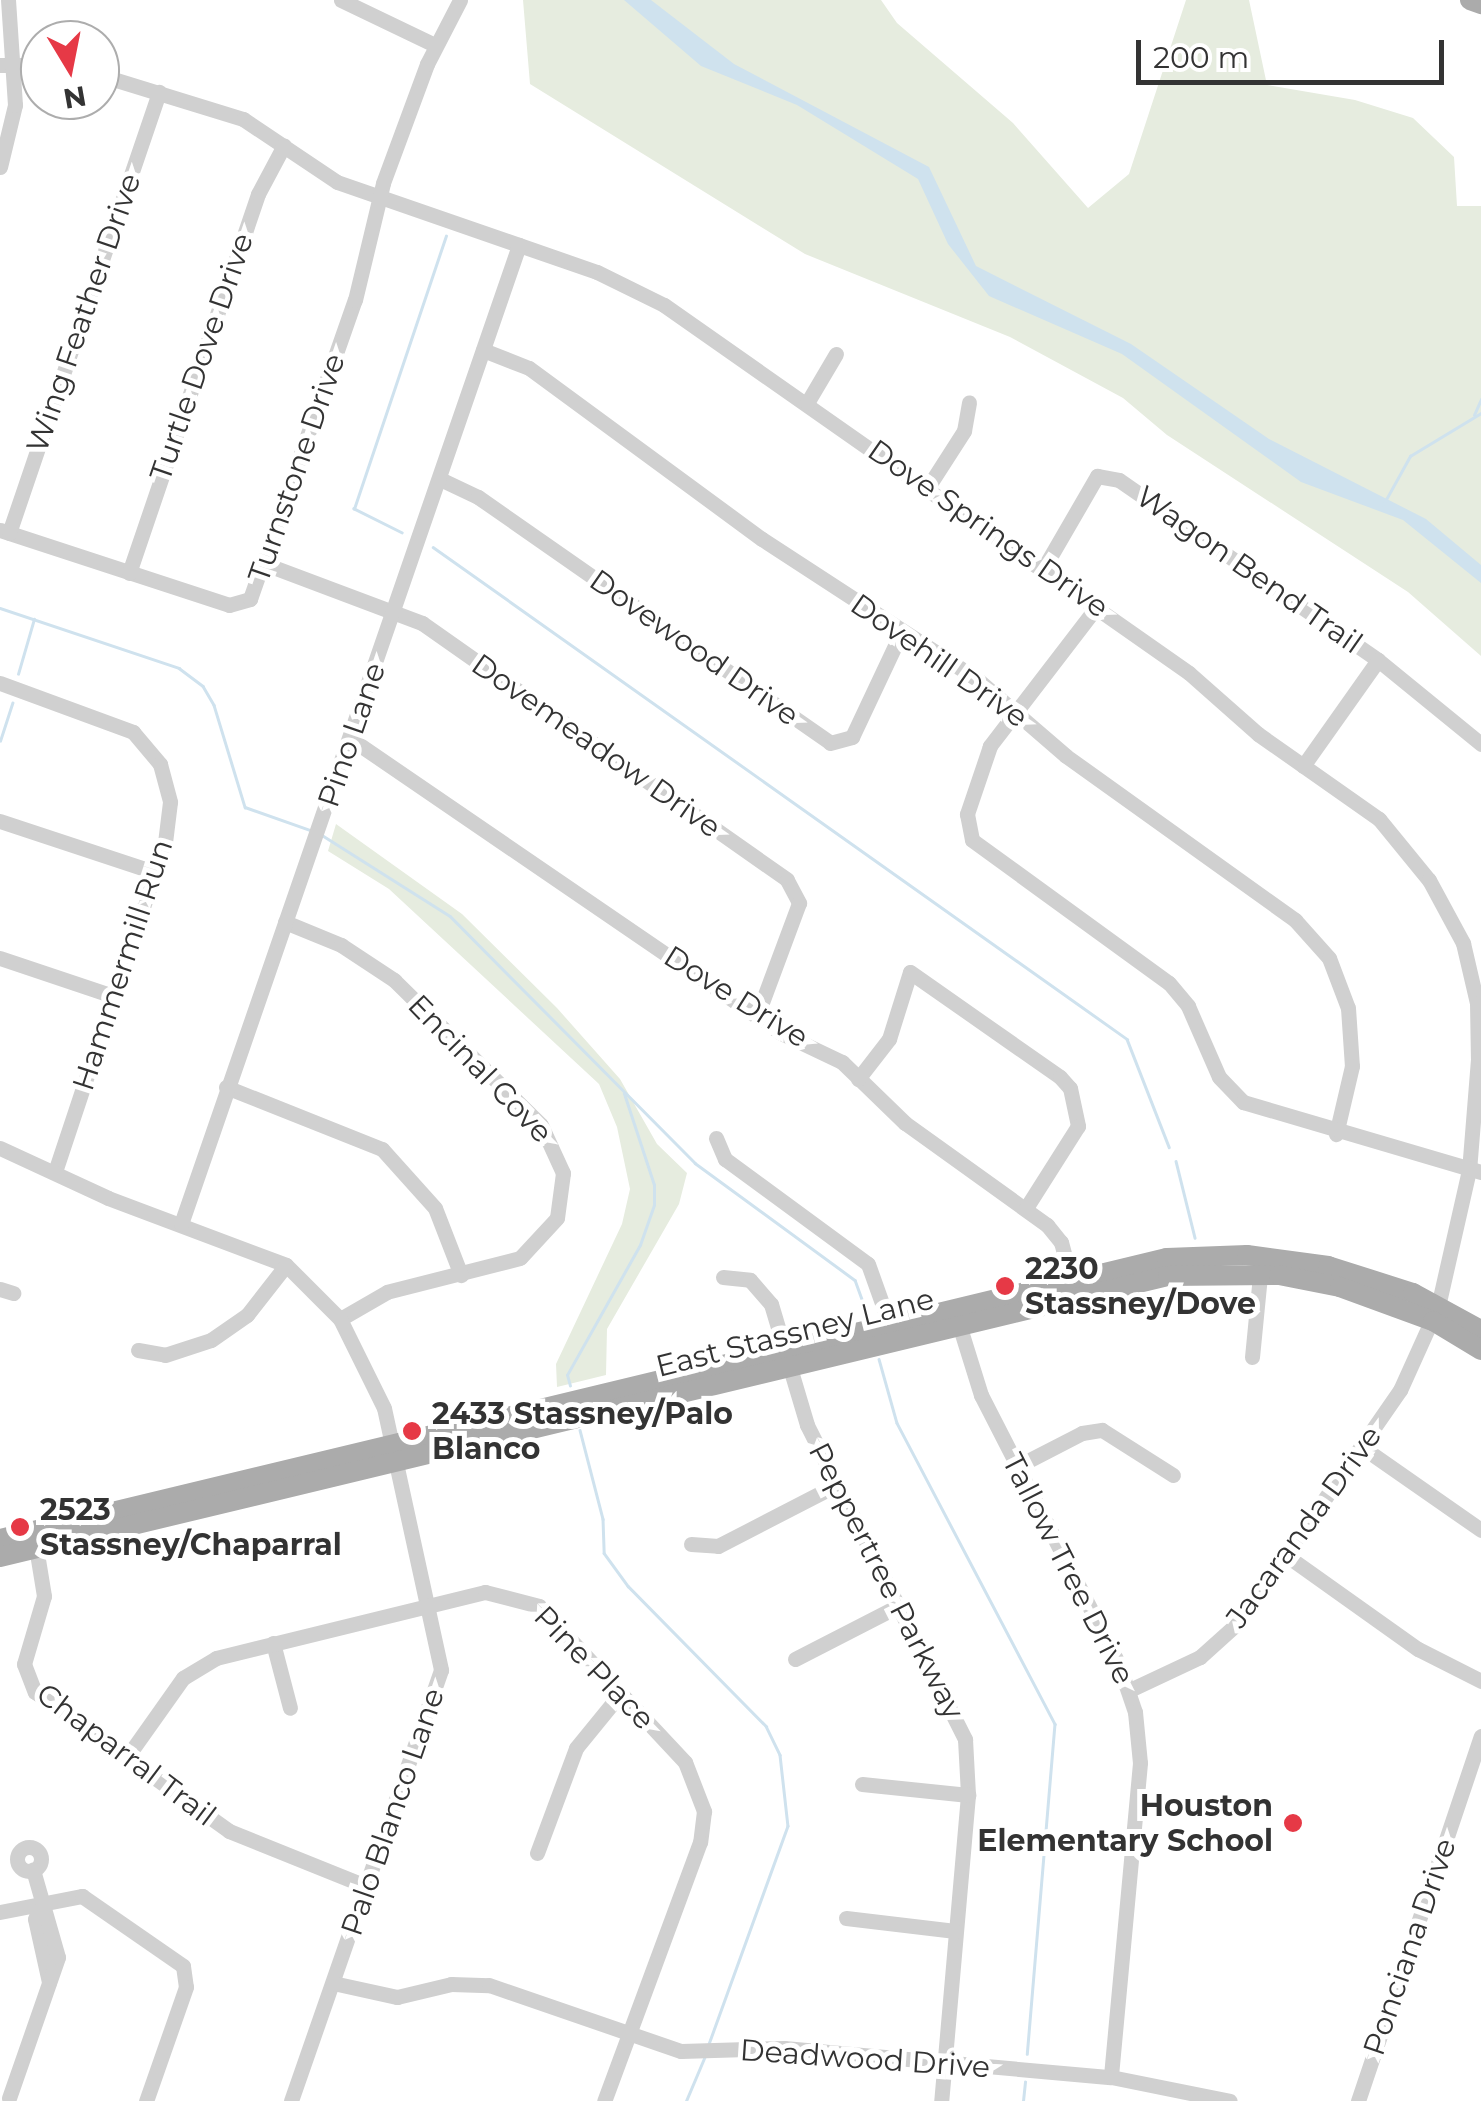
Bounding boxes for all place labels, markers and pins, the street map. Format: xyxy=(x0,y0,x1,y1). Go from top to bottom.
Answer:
place label: 2230 Stassney/Dove xyxy=(1025,1251,1256,1322)
marker: 2230 Stassney/Dove xyxy=(994,1275,1016,1297)
place label: 2433 Stassney/Palo Blanco xyxy=(432,1396,733,1466)
marker: 2433 Stassney/Palo Blanco xyxy=(401,1420,423,1442)
place label: 2523 Stassney/Chaparral xyxy=(40,1492,342,1562)
marker: 2523 Stassney/Chaparral xyxy=(9,1516,31,1538)
place label: Houston Elementary School xyxy=(977,1788,1273,1858)
marker: Houston Elementary School xyxy=(1282,1812,1304,1834)

